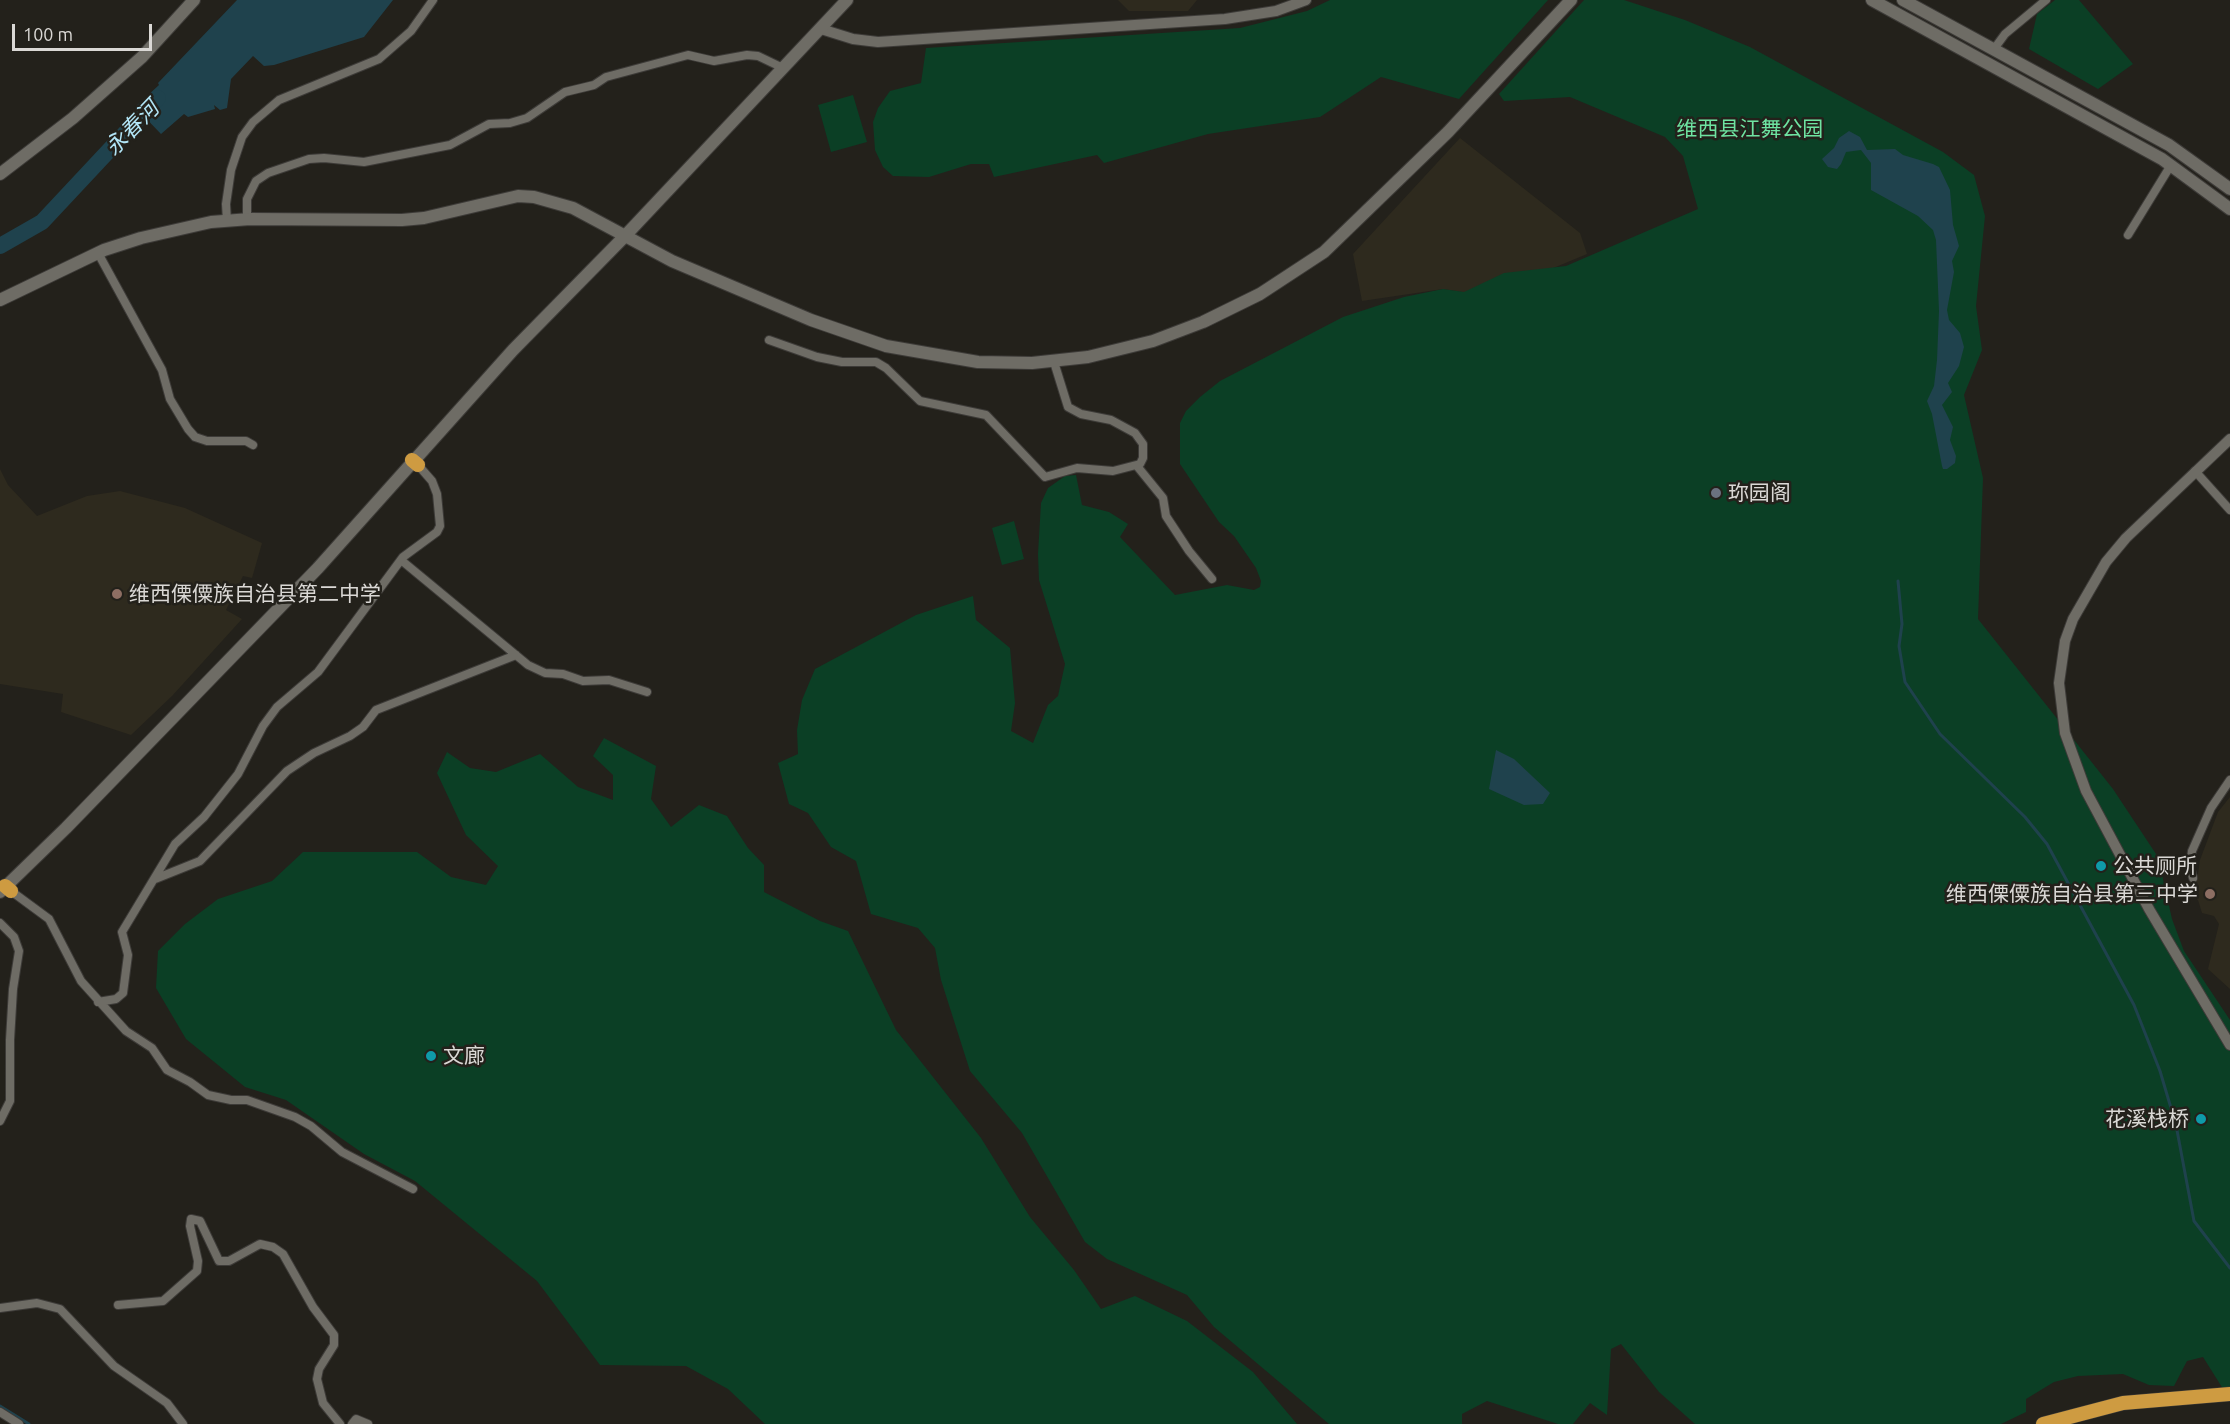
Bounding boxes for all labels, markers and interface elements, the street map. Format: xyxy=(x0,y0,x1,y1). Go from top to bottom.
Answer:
scale bar xyxy=(15,12,154,50)
text: 100 m xyxy=(23,24,73,44)
water label: 永春河 xyxy=(100,95,164,161)
park label: 维西县江舞公园 xyxy=(1677,116,1823,142)
place label: 珎园阁 xyxy=(1728,480,1791,506)
marker: 珎园阁 xyxy=(1709,486,1723,500)
place label: 维西傈僳族自治县第二中学 xyxy=(129,581,381,607)
marker: 维西傈僳族自治县第二中学 xyxy=(110,587,124,601)
place label: 公共厕所 xyxy=(2113,853,2197,879)
marker: 公共厕所 xyxy=(2094,859,2108,873)
place label: 维西傈僳族自治县第三中学 xyxy=(1946,881,2198,907)
marker: 维西傈僳族自治县第三中学 xyxy=(2203,887,2217,901)
place label: 文廊 xyxy=(443,1043,485,1069)
marker: 文廊 xyxy=(424,1049,438,1063)
place label: 花溪栈桥 xyxy=(2105,1106,2189,1132)
marker: 花溪栈桥 xyxy=(2194,1112,2208,1126)

